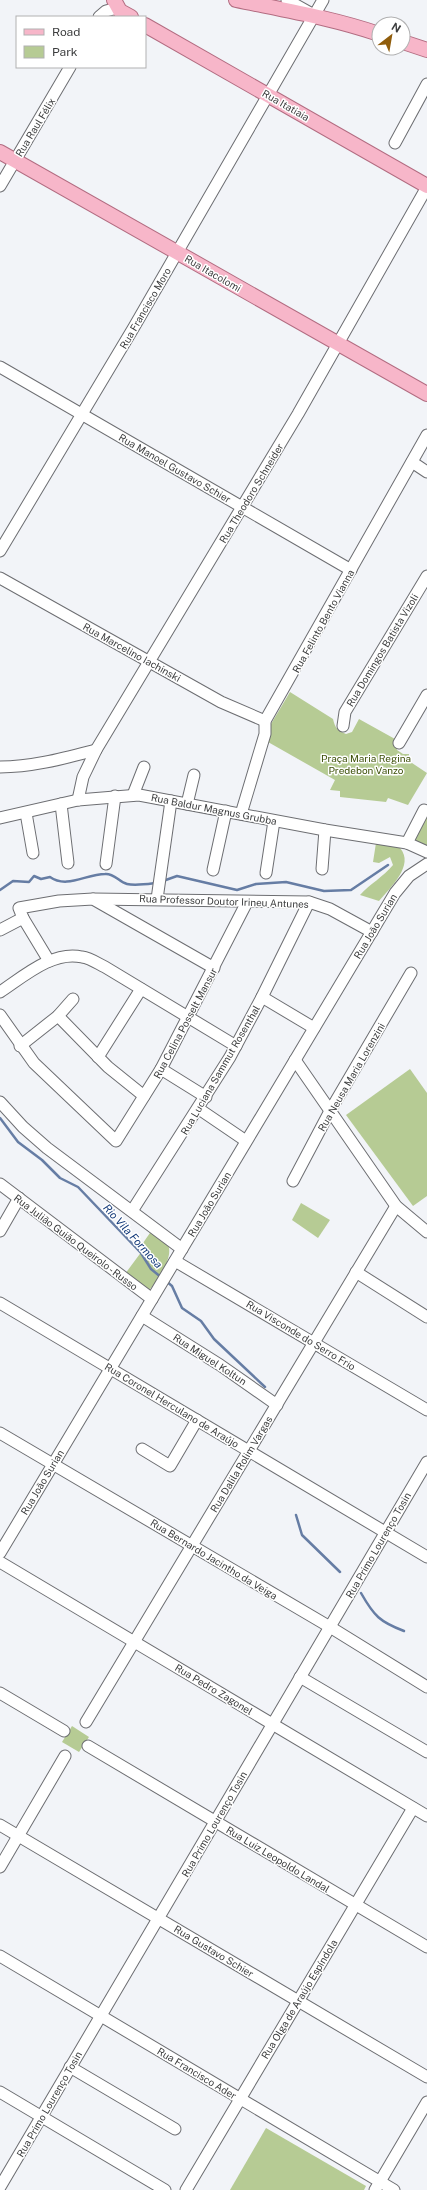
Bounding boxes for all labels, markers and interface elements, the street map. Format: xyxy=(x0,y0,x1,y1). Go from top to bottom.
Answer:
legend xyxy=(16,16,146,68)
north arrow xyxy=(371,16,411,56)
text: N xyxy=(389,20,403,35)
text: Road xyxy=(52,25,80,39)
text: Park xyxy=(52,45,78,59)
street label: Rua Itatiaia xyxy=(260,87,312,123)
street label: Rua Raul Félix xyxy=(13,95,57,159)
street label: Rua Itacolomi xyxy=(183,252,243,294)
street label: Rua Francisco Moro xyxy=(117,265,173,351)
street label: Rua Manoel Gustavo Schier xyxy=(117,431,233,505)
street label: Rua Theodoro Schneider xyxy=(216,441,286,545)
street label: Rua Felinto Bento Vianna xyxy=(290,567,356,675)
street label: Rua Domingos Batista Vizoli xyxy=(344,592,420,708)
street label: Rua Marcelino Iachinski xyxy=(81,620,183,684)
park label: Praça Maria Regina Predebon Vanzo xyxy=(321,752,411,776)
street label: Rua Baldur Magnus Grubba xyxy=(150,791,278,827)
street label: Rua João Surian xyxy=(351,891,399,961)
street label: Rua Professor Doutor Irineu Antunes xyxy=(139,892,309,910)
street label: Rua Celina Posselt Mansur xyxy=(151,965,219,1080)
street label: Rua Luciana Sammut Rosenthal xyxy=(178,1003,262,1137)
street label: Rua Neusa Maria Lorenzini xyxy=(315,1021,387,1133)
street label: Rua João Surian xyxy=(185,1169,233,1239)
street label: Rua Julião Guião Queirolo - Russo xyxy=(12,1191,141,1293)
water label: Rio Vila Formosa xyxy=(101,1201,165,1271)
street label: Rua Visconde do Serro Frio xyxy=(244,1298,358,1373)
street label: Rua Miguel Koltun xyxy=(171,1331,249,1387)
street label: Rua Coronel Herculano de Araújo xyxy=(103,1360,242,1450)
street label: Rua Dalila Rolim Vargas xyxy=(207,1414,275,1514)
street label: Rua João Surian xyxy=(18,1447,66,1517)
street label: Rua Primo Lourenço Tosin xyxy=(343,1490,413,1600)
street label: Rua Bernardo Jacintho da Veiga xyxy=(148,1516,280,1602)
street label: Rua Pedro Zagonel xyxy=(173,1661,255,1717)
street label: Rua Primo Lourenço Tosin xyxy=(179,1769,249,1879)
street label: Rua Luiz Leopoldo Landal xyxy=(224,1823,332,1895)
street label: Rua Gustavo Schier xyxy=(172,1923,256,1980)
street label: Rua Olga de Araújo Espíndola xyxy=(259,1937,339,2061)
street label: Rua Francisco Ader xyxy=(155,2045,239,2101)
street label: Rua Primo Lourenço Tosin xyxy=(14,2049,84,2159)

